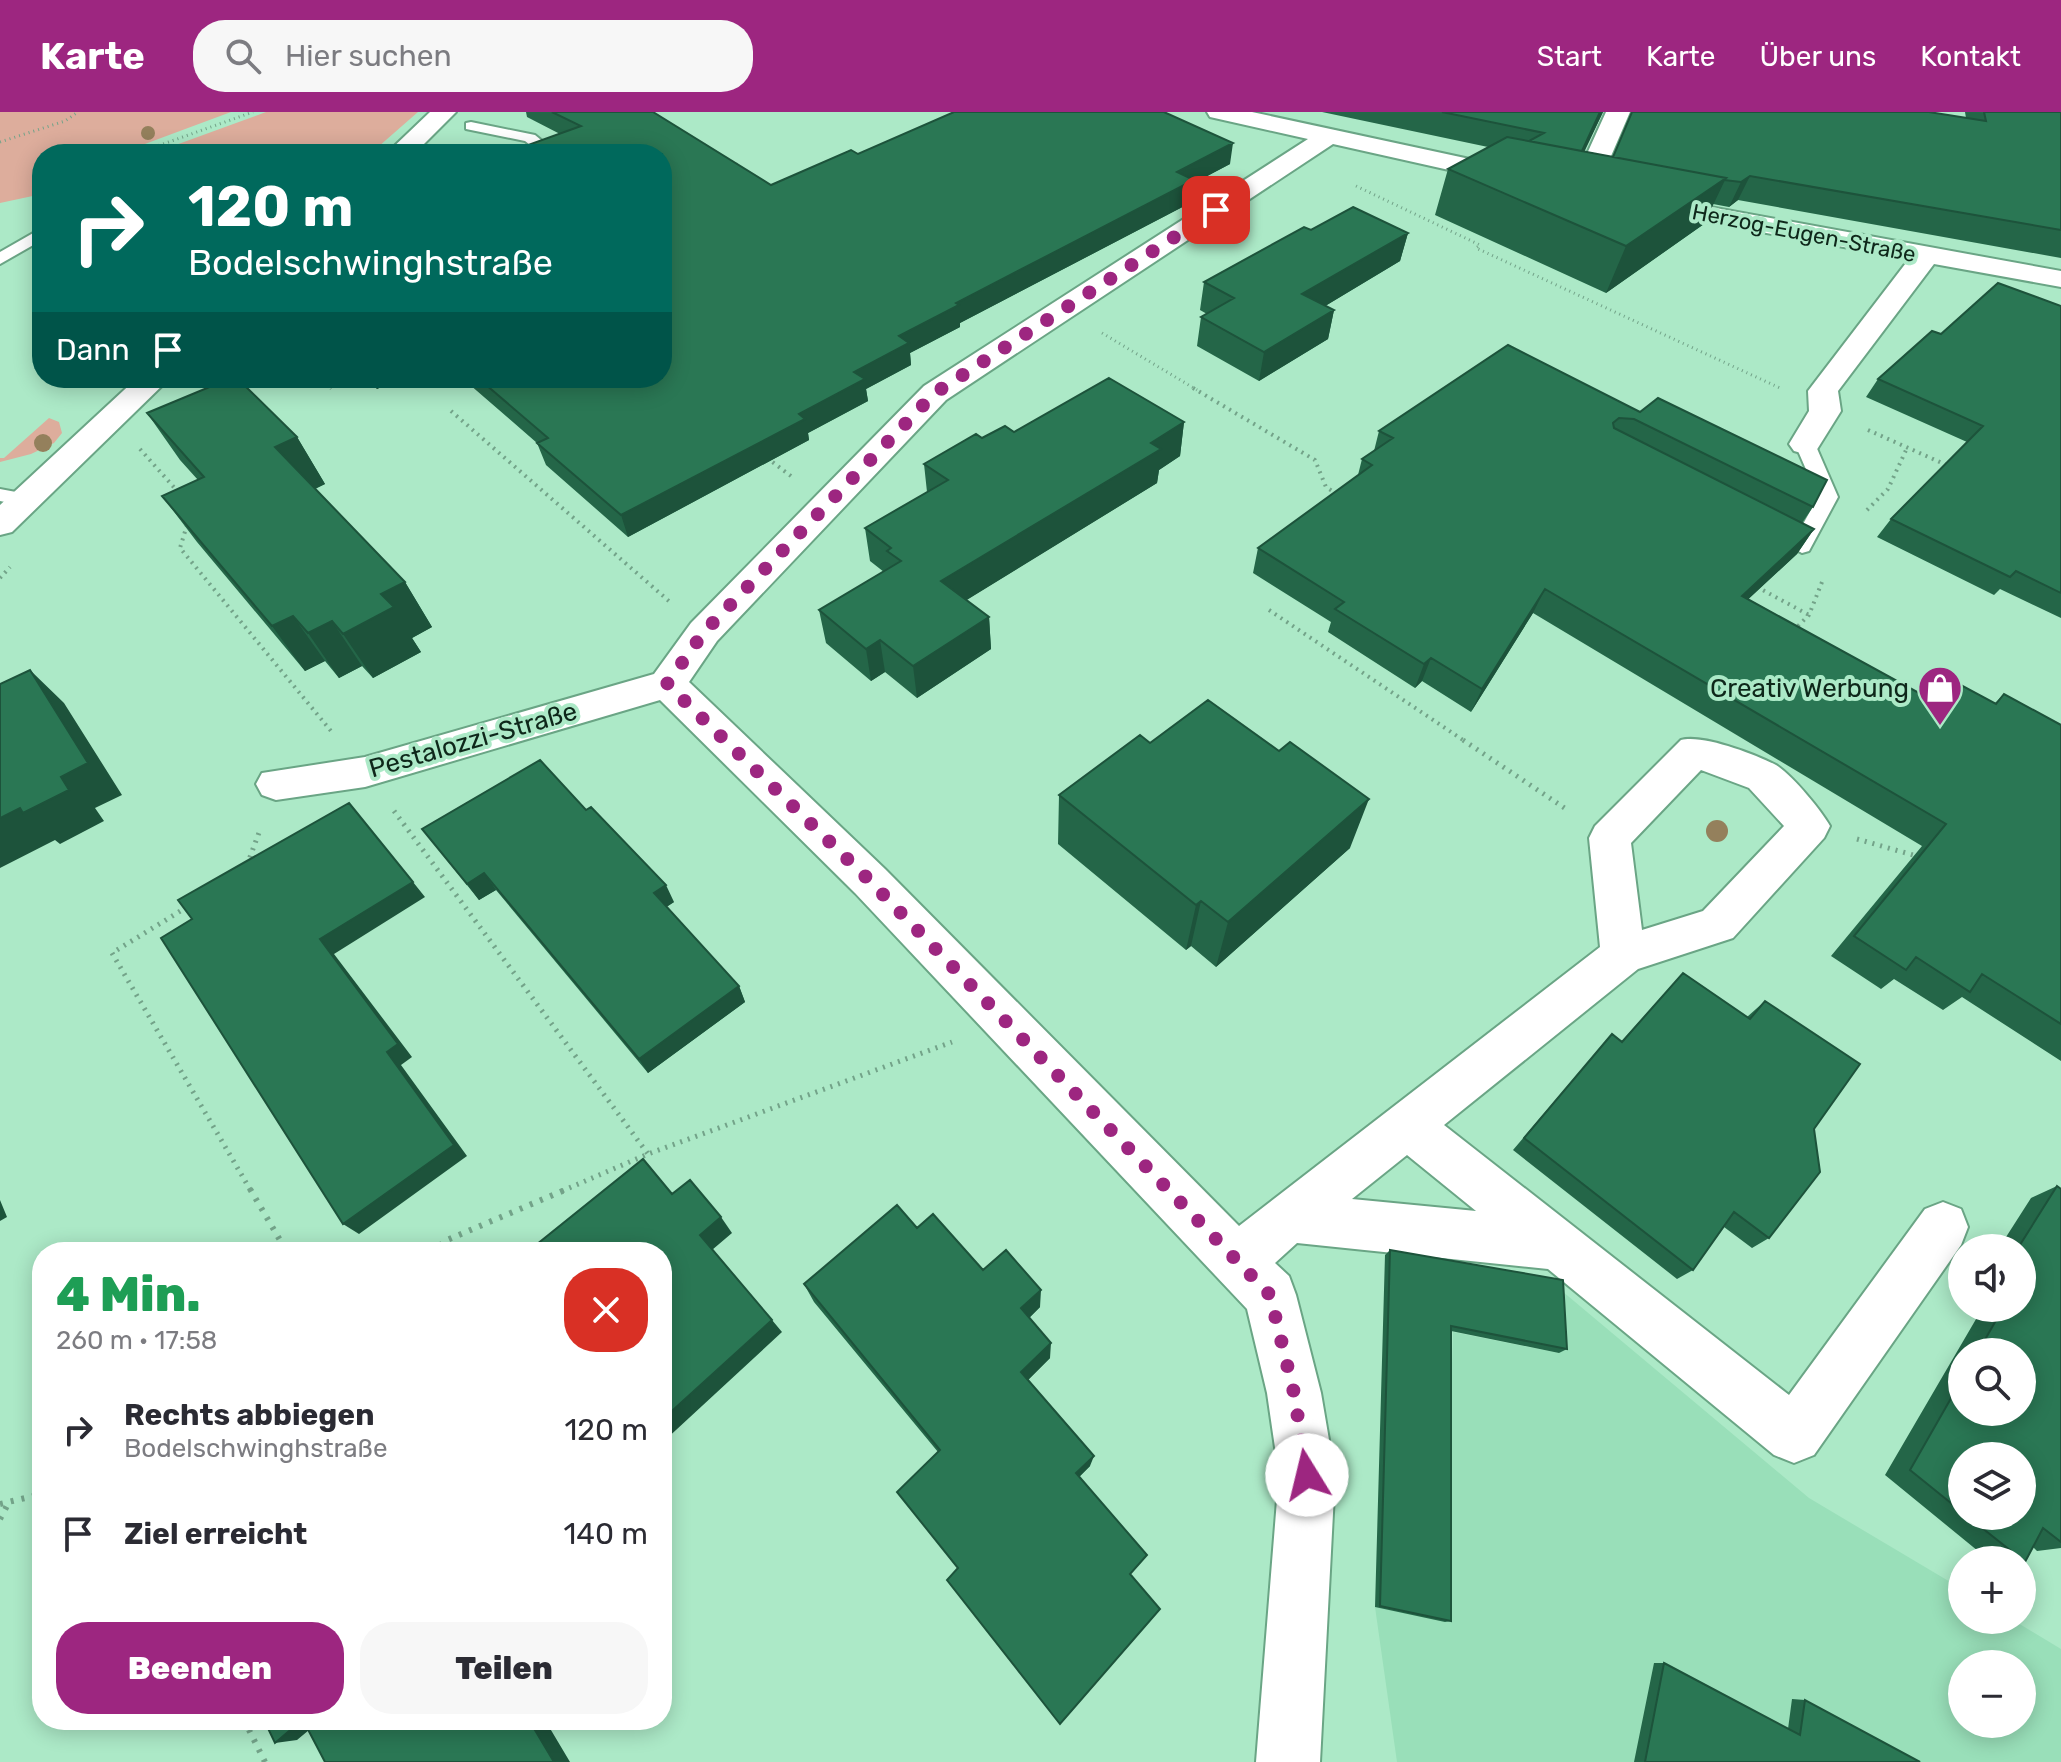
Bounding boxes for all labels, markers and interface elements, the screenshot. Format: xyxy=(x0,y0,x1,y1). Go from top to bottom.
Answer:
search box xyxy=(193,20,753,92)
text: Karte xyxy=(40,33,145,79)
icon: search xyxy=(221,34,265,78)
text: Hier suchen xyxy=(285,38,452,74)
text: Start xyxy=(1537,40,1602,73)
text: Karte xyxy=(1646,40,1715,73)
text: Über uns xyxy=(1759,40,1876,73)
text: Kontakt xyxy=(1920,40,2021,73)
text: 120 m xyxy=(188,174,354,240)
icon: right xyxy=(56,176,160,280)
pin xyxy=(1182,176,1250,244)
icon: arrive xyxy=(1194,188,1238,232)
street label: Herzog-Eugen-Straße xyxy=(1690,198,1918,268)
text: Bodelschwinghstraße xyxy=(188,241,553,284)
icon: arrive xyxy=(146,328,190,372)
text: Dann xyxy=(56,332,130,368)
shop icon: Creativ Werbung xyxy=(1916,664,1964,727)
place label: Creativ Werbung xyxy=(1710,673,1909,704)
street label: Pestalozzi-Straße xyxy=(365,695,581,785)
map controls xyxy=(1948,1234,2036,1738)
button: sound xyxy=(1948,1234,2036,1322)
text: 4 Min. xyxy=(56,1266,201,1323)
button: close xyxy=(564,1268,648,1352)
text: 260 m · 17:58 xyxy=(56,1325,217,1356)
button: search xyxy=(1948,1338,2036,1426)
text: Rechts abbiegen xyxy=(124,1397,374,1433)
icon: right xyxy=(56,1408,100,1452)
text: 120 m xyxy=(564,1412,648,1448)
text: Bodelschwinghstraße xyxy=(124,1433,387,1464)
position arrow xyxy=(1265,1433,1349,1517)
button: layers xyxy=(1948,1442,2036,1530)
icon: arrive xyxy=(56,1512,100,1556)
text: Ziel erreicht xyxy=(124,1516,307,1552)
text: 140 m xyxy=(563,1516,648,1552)
button: + xyxy=(1948,1546,2036,1634)
button: Beenden xyxy=(56,1622,344,1714)
button: Teilen xyxy=(360,1622,648,1714)
button: − xyxy=(1948,1650,2036,1738)

